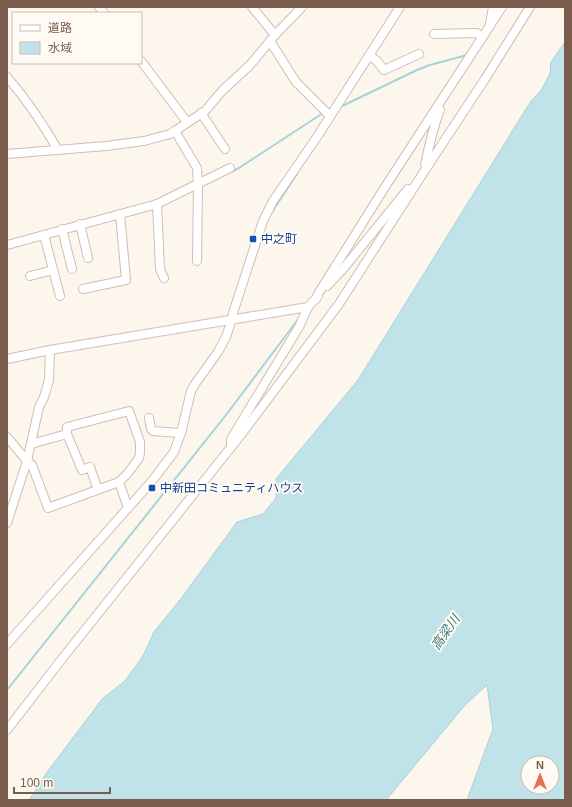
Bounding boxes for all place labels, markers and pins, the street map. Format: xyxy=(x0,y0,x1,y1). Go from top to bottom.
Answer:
place label: 中之町 xyxy=(261,232,297,246)
marker: 中之町 xyxy=(248,234,258,244)
place label: 中新田コミュニティハウス xyxy=(160,481,303,495)
marker: 中新田コミュニティハウス xyxy=(147,483,157,493)

